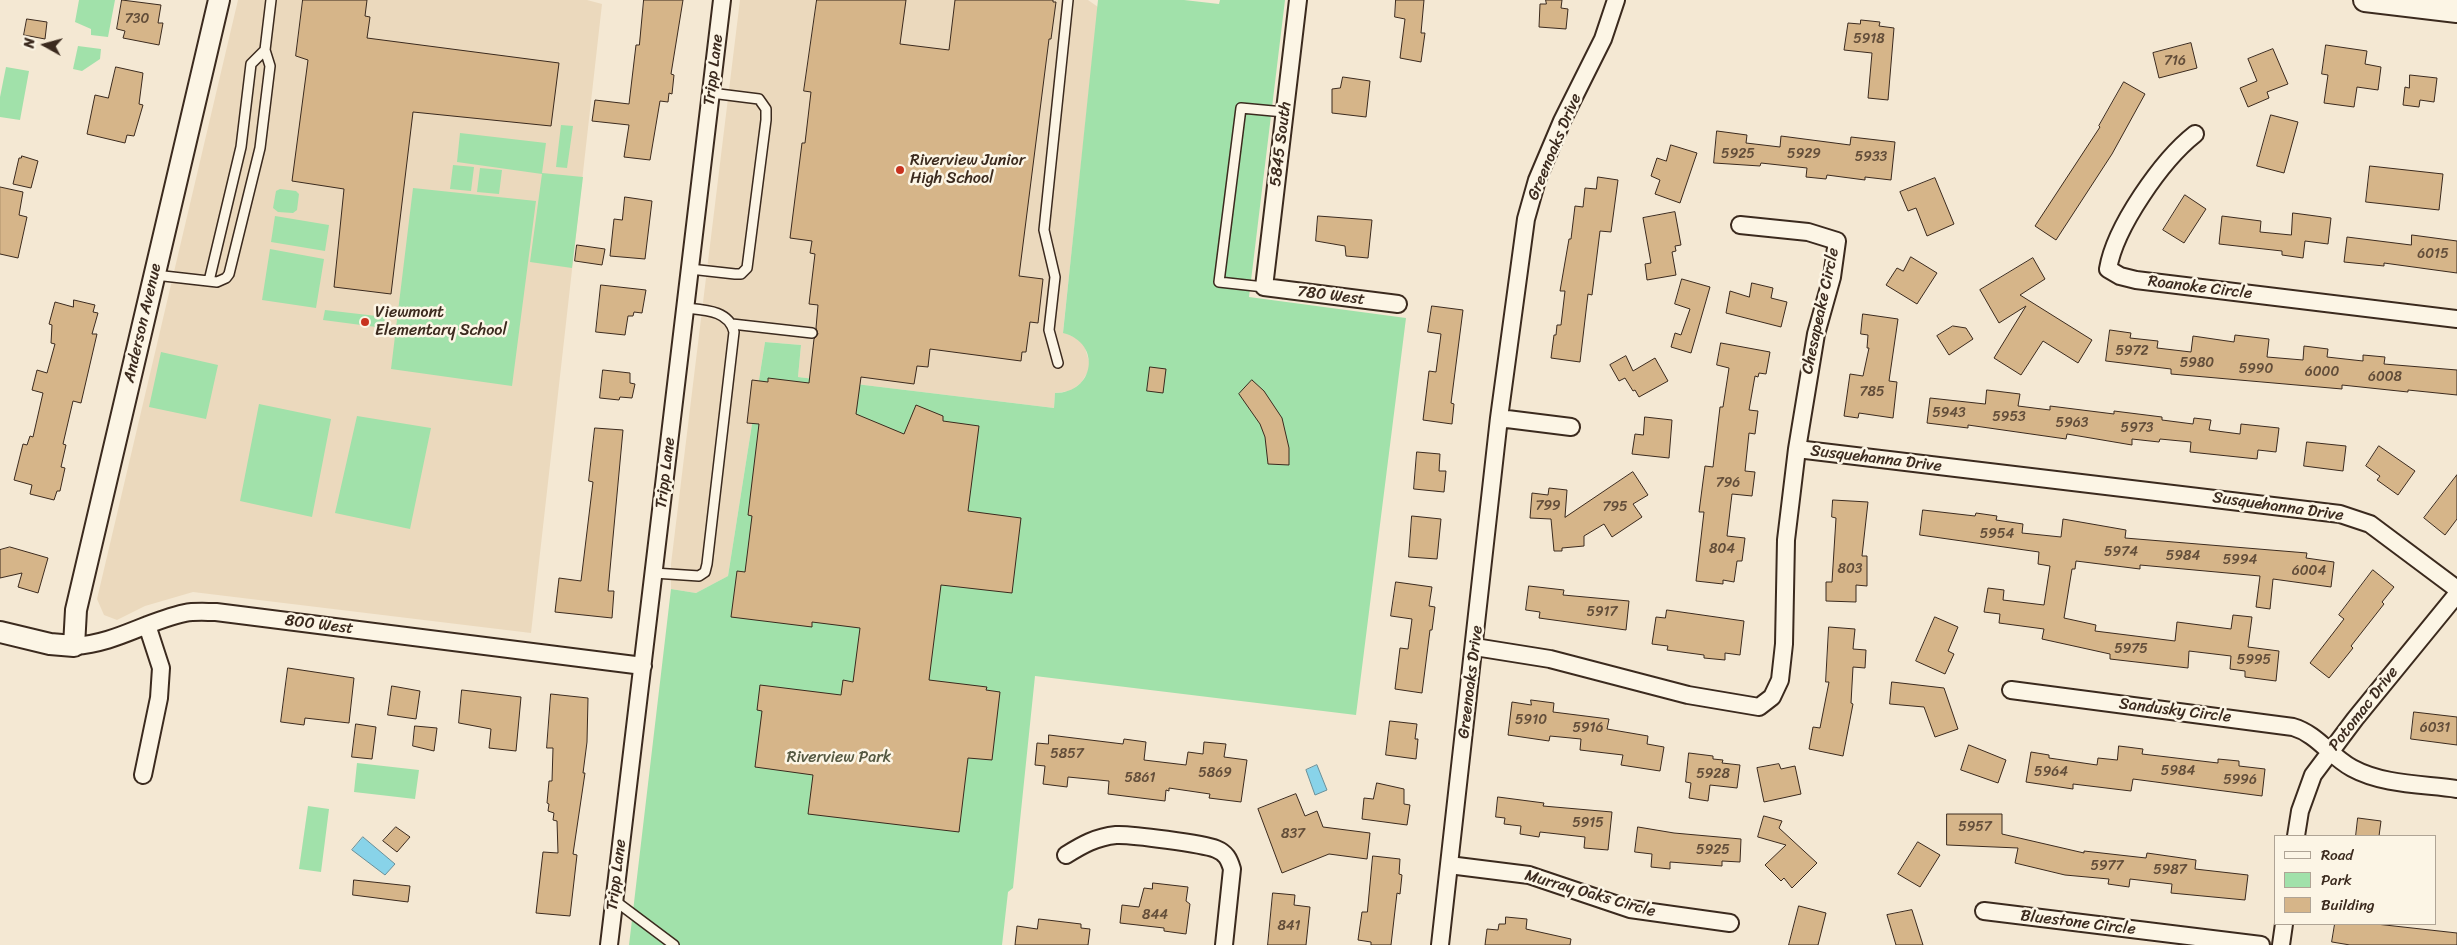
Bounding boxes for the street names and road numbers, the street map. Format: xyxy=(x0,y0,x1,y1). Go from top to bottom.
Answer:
street label: Tripp Lane xyxy=(700,33,728,107)
street label: Greenoaks Drive xyxy=(1524,91,1586,203)
street label: 5845 South xyxy=(1266,100,1296,188)
street label: Chesapeake Circle xyxy=(1798,246,1844,376)
street label: Anderson Avenue xyxy=(120,262,166,384)
street label: Roanoke Circle xyxy=(2147,272,2253,304)
street label: 780 West xyxy=(1296,282,1366,310)
street label: Tripp Lane xyxy=(652,436,680,510)
street label: Susquehanna Drive xyxy=(1809,441,1943,477)
street label: Susquehanna Drive xyxy=(2211,488,2345,526)
street label: 800 West xyxy=(284,611,354,639)
street label: Greenoaks Drive xyxy=(1455,624,1487,740)
street label: Potomac Drive xyxy=(2325,663,2403,755)
street label: Sandusky Circle xyxy=(2118,695,2232,727)
street label: Tripp Lane xyxy=(603,838,631,912)
street label: Murray Oaks Circle xyxy=(1522,866,1658,922)
street label: Bluestone Circle xyxy=(2019,906,2137,940)

